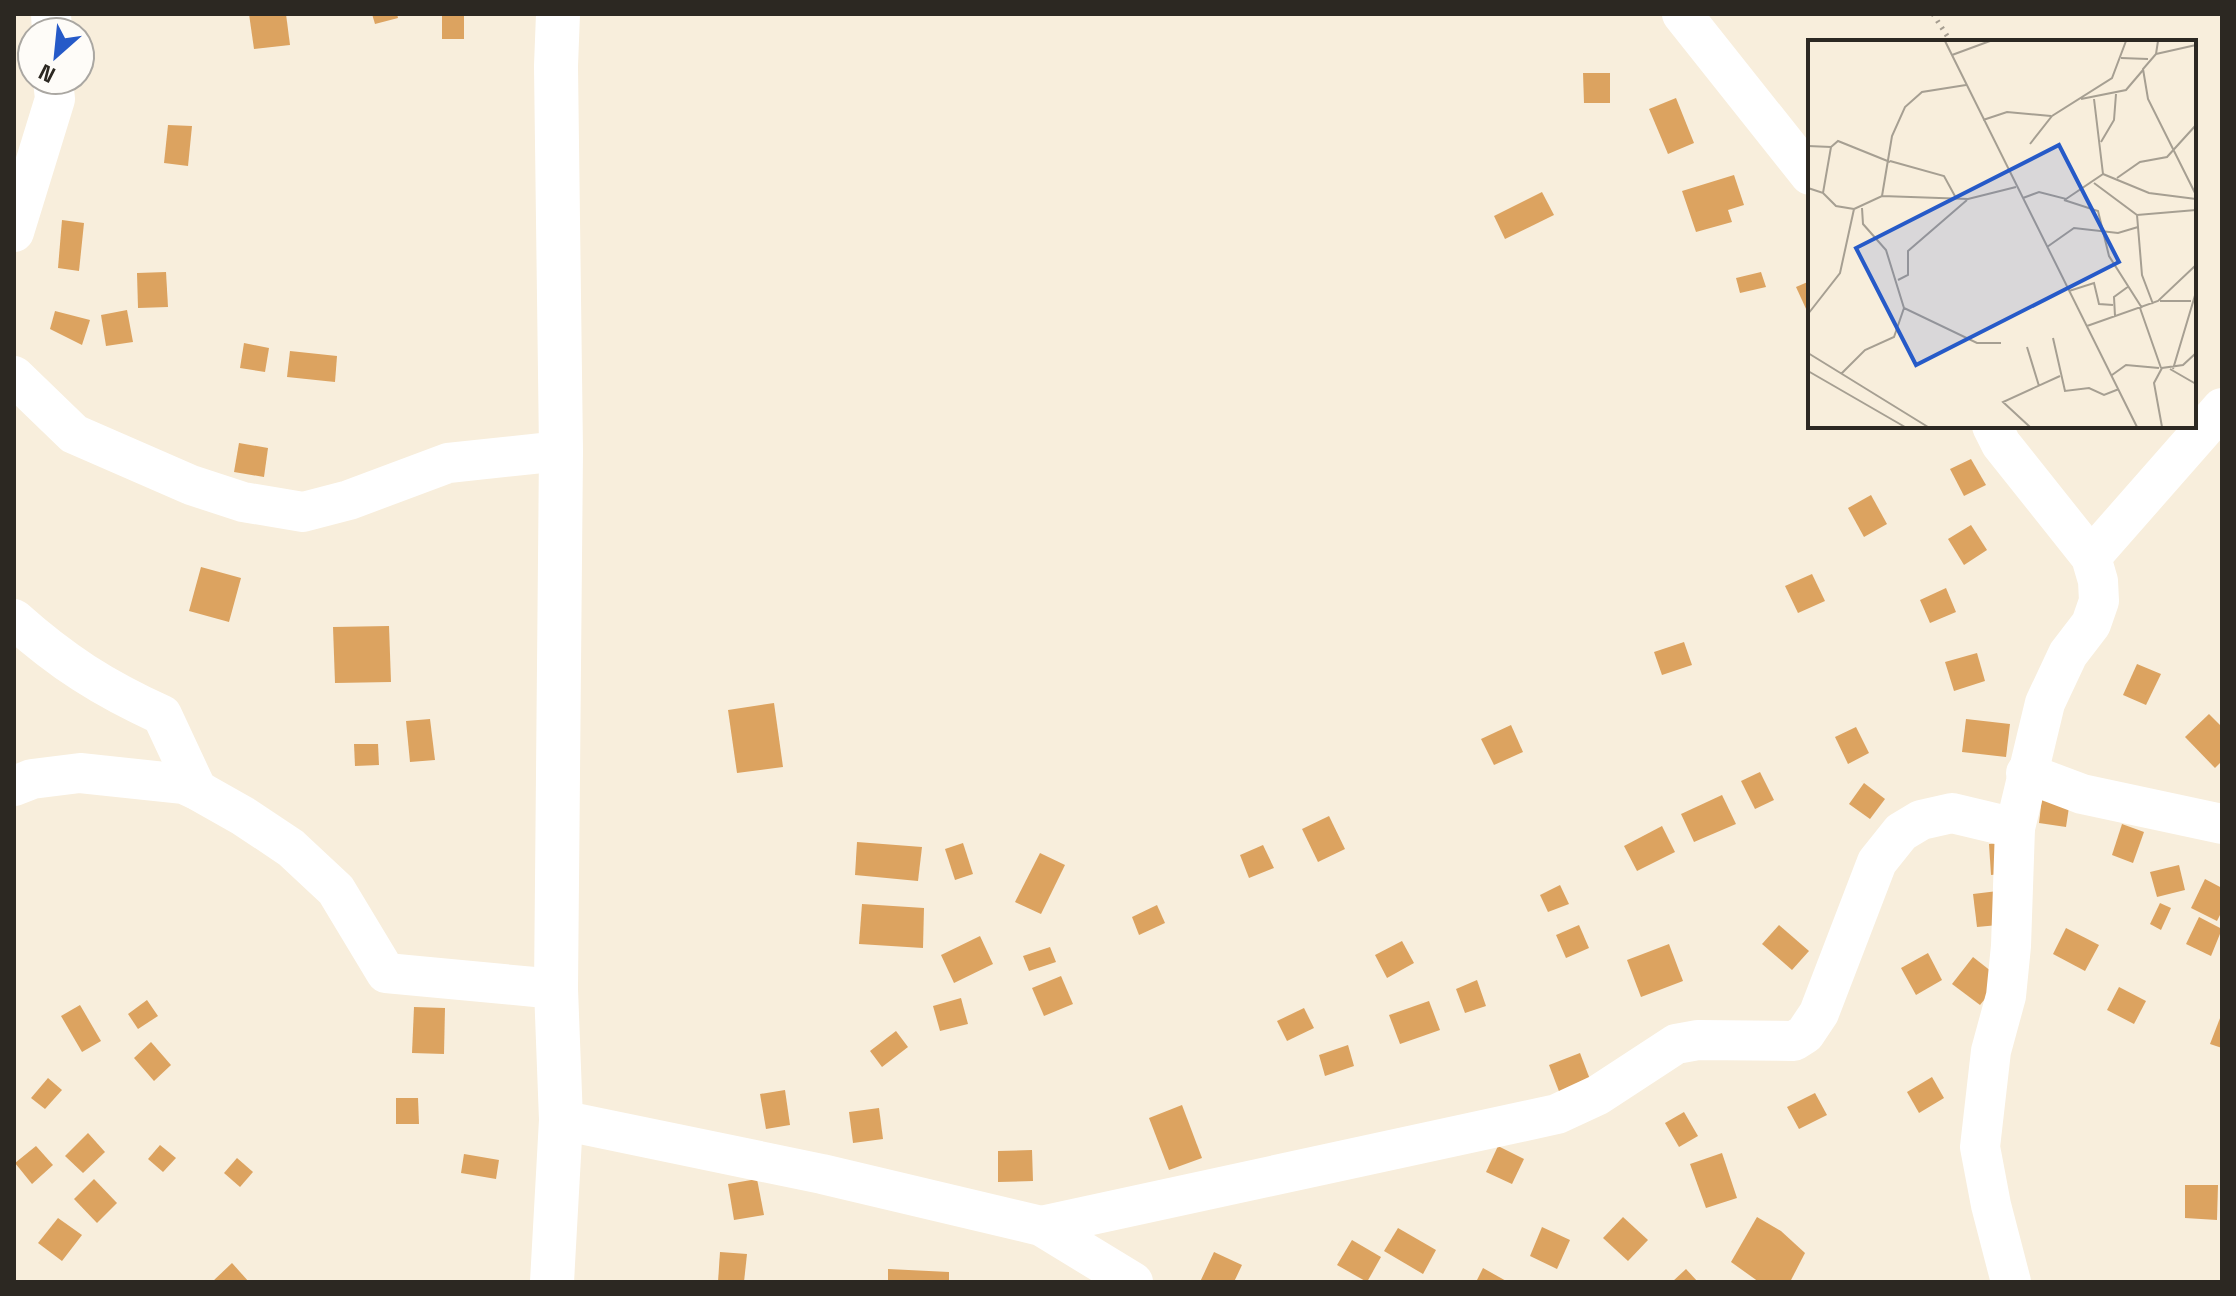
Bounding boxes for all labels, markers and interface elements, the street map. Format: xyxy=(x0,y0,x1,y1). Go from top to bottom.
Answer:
north arrow xyxy=(16,16,96,96)
inset map xyxy=(1808,40,2196,428)
text: N xyxy=(34,58,60,90)

